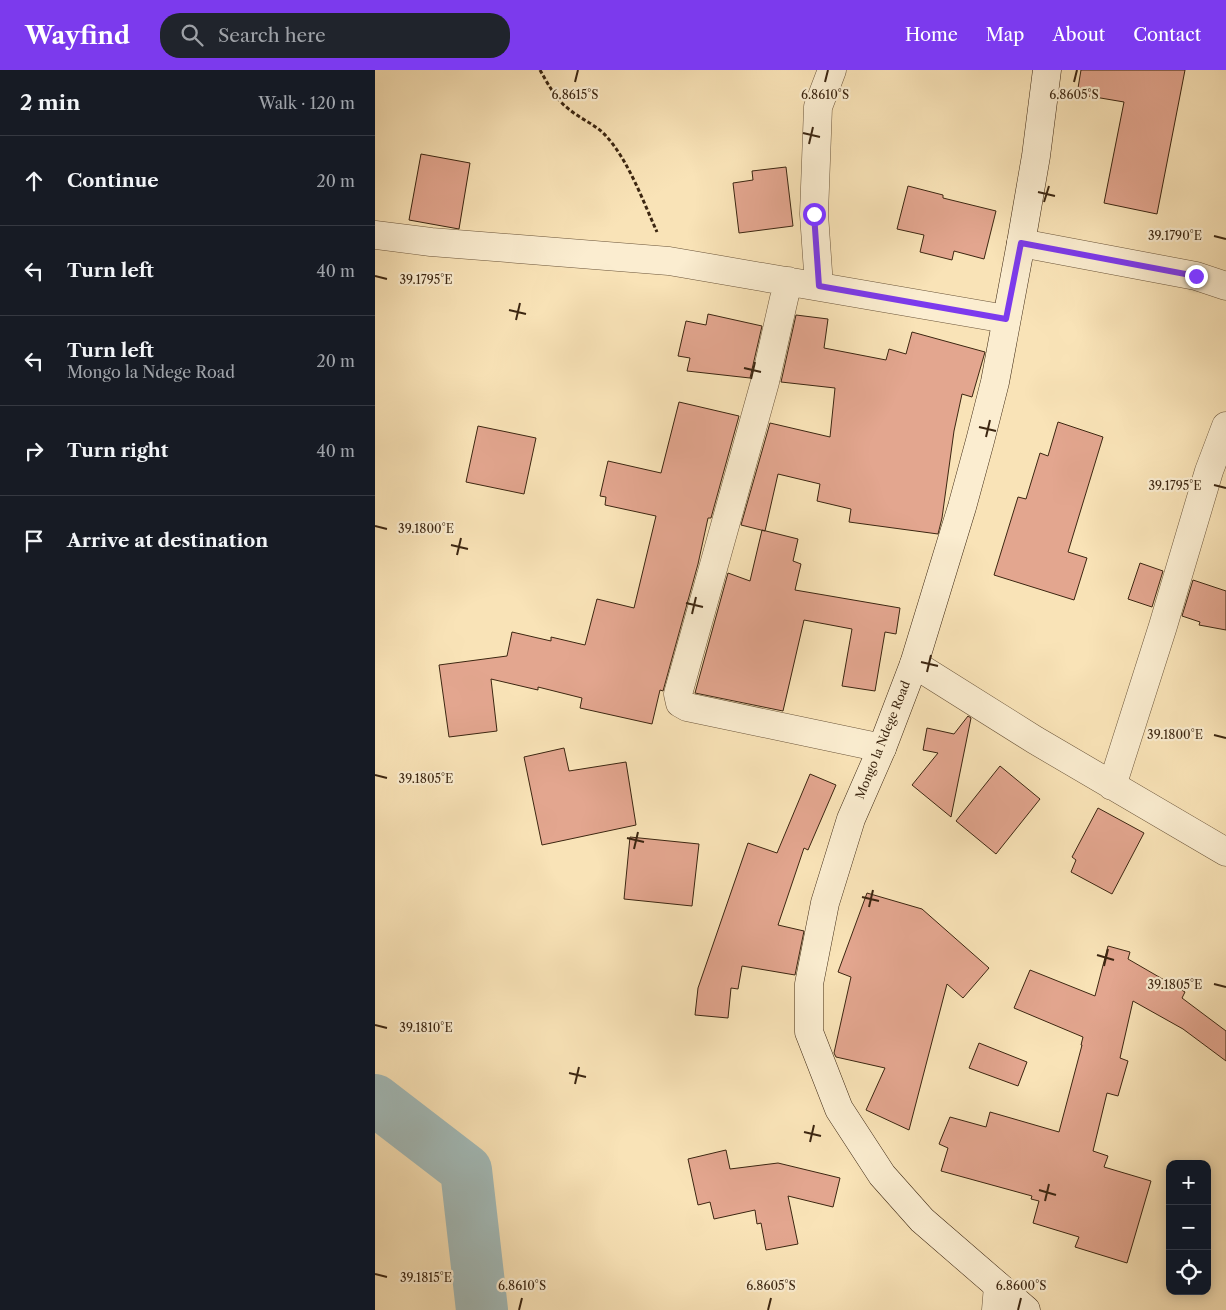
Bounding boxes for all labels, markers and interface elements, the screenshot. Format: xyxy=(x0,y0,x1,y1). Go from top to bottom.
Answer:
search box xyxy=(160,13,510,58)
text: Wayfind xyxy=(25,21,130,50)
icon: search xyxy=(178,21,206,49)
text: Search here xyxy=(218,24,326,47)
text: Home xyxy=(905,24,958,46)
text: Map xyxy=(986,24,1024,46)
text: About xyxy=(1052,24,1105,46)
text: Contact xyxy=(1133,24,1201,46)
text: 6.8615°S xyxy=(551,87,599,102)
text: 6.8610°S xyxy=(801,87,849,102)
text: 6.8605°S xyxy=(1049,87,1099,102)
text: 2 min xyxy=(20,90,80,115)
text: Walk · 120 m xyxy=(259,93,355,113)
icon: ahead xyxy=(20,167,48,195)
text: Continue xyxy=(67,169,159,192)
text: 20 m xyxy=(316,171,355,191)
route start xyxy=(803,203,826,226)
text: 39.1790°E xyxy=(1148,228,1202,243)
icon: left xyxy=(20,257,48,285)
text: Turn left xyxy=(67,259,154,282)
text: 40 m xyxy=(316,261,355,281)
route end xyxy=(1185,265,1208,288)
text: 39.1795°E xyxy=(399,272,453,287)
text: Turn left xyxy=(67,339,154,362)
icon: left xyxy=(20,347,48,375)
text: 20 m xyxy=(316,351,355,371)
text: Mongo la Ndege Road xyxy=(67,362,235,382)
icon: right xyxy=(20,437,48,465)
text: Turn right xyxy=(67,439,168,462)
text: 40 m xyxy=(316,441,355,461)
text: 39.1795°E xyxy=(1148,478,1202,493)
text: 39.1800°E xyxy=(398,521,454,536)
icon: arrive xyxy=(20,527,48,555)
text: Arrive at destination xyxy=(67,529,268,552)
street label: Mongo la Ndege Road xyxy=(852,678,913,801)
text: 39.1800°E xyxy=(1147,727,1203,742)
text: 39.1805°E xyxy=(399,771,453,786)
text: 39.1805°E xyxy=(1148,977,1202,992)
text: 39.1810°E xyxy=(399,1020,453,1035)
map controls xyxy=(1166,1160,1211,1295)
button: + xyxy=(1166,1160,1211,1205)
button: − xyxy=(1166,1205,1211,1250)
button: locate xyxy=(1166,1250,1211,1295)
text: 39.1815°E xyxy=(400,1270,452,1285)
text: 6.8610°S xyxy=(498,1278,546,1293)
text: 6.8605°S xyxy=(746,1278,796,1293)
text: 6.8600°S xyxy=(996,1278,1046,1293)

